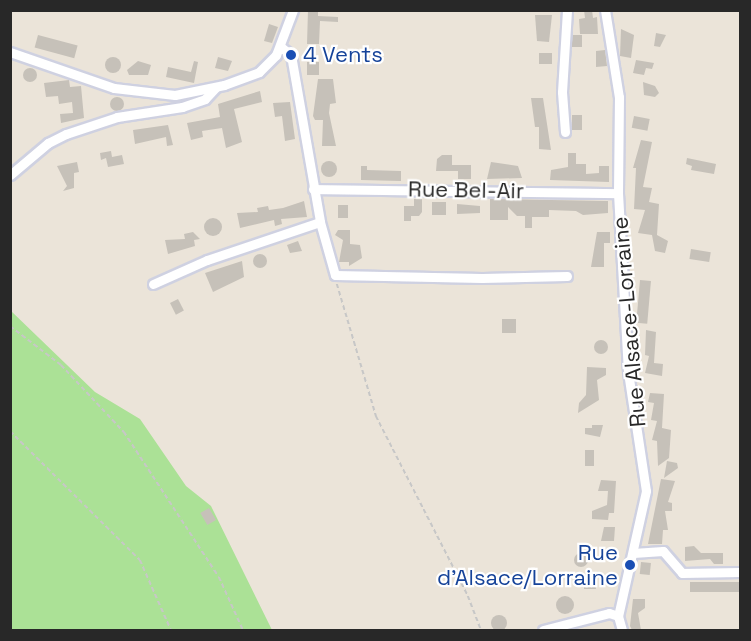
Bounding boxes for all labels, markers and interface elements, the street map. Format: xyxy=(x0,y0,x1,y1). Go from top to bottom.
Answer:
place label: 4 Vents xyxy=(303,42,383,68)
marker: 4 Vents xyxy=(284,48,298,62)
street label: Rue Bel-Air xyxy=(408,176,524,204)
street label: Rue Alsace-Lorraine xyxy=(607,215,651,429)
place label: Rue d'Alsace/Lorraine xyxy=(437,539,618,590)
marker: Rue d'Alsace/Lorraine xyxy=(623,558,637,572)

